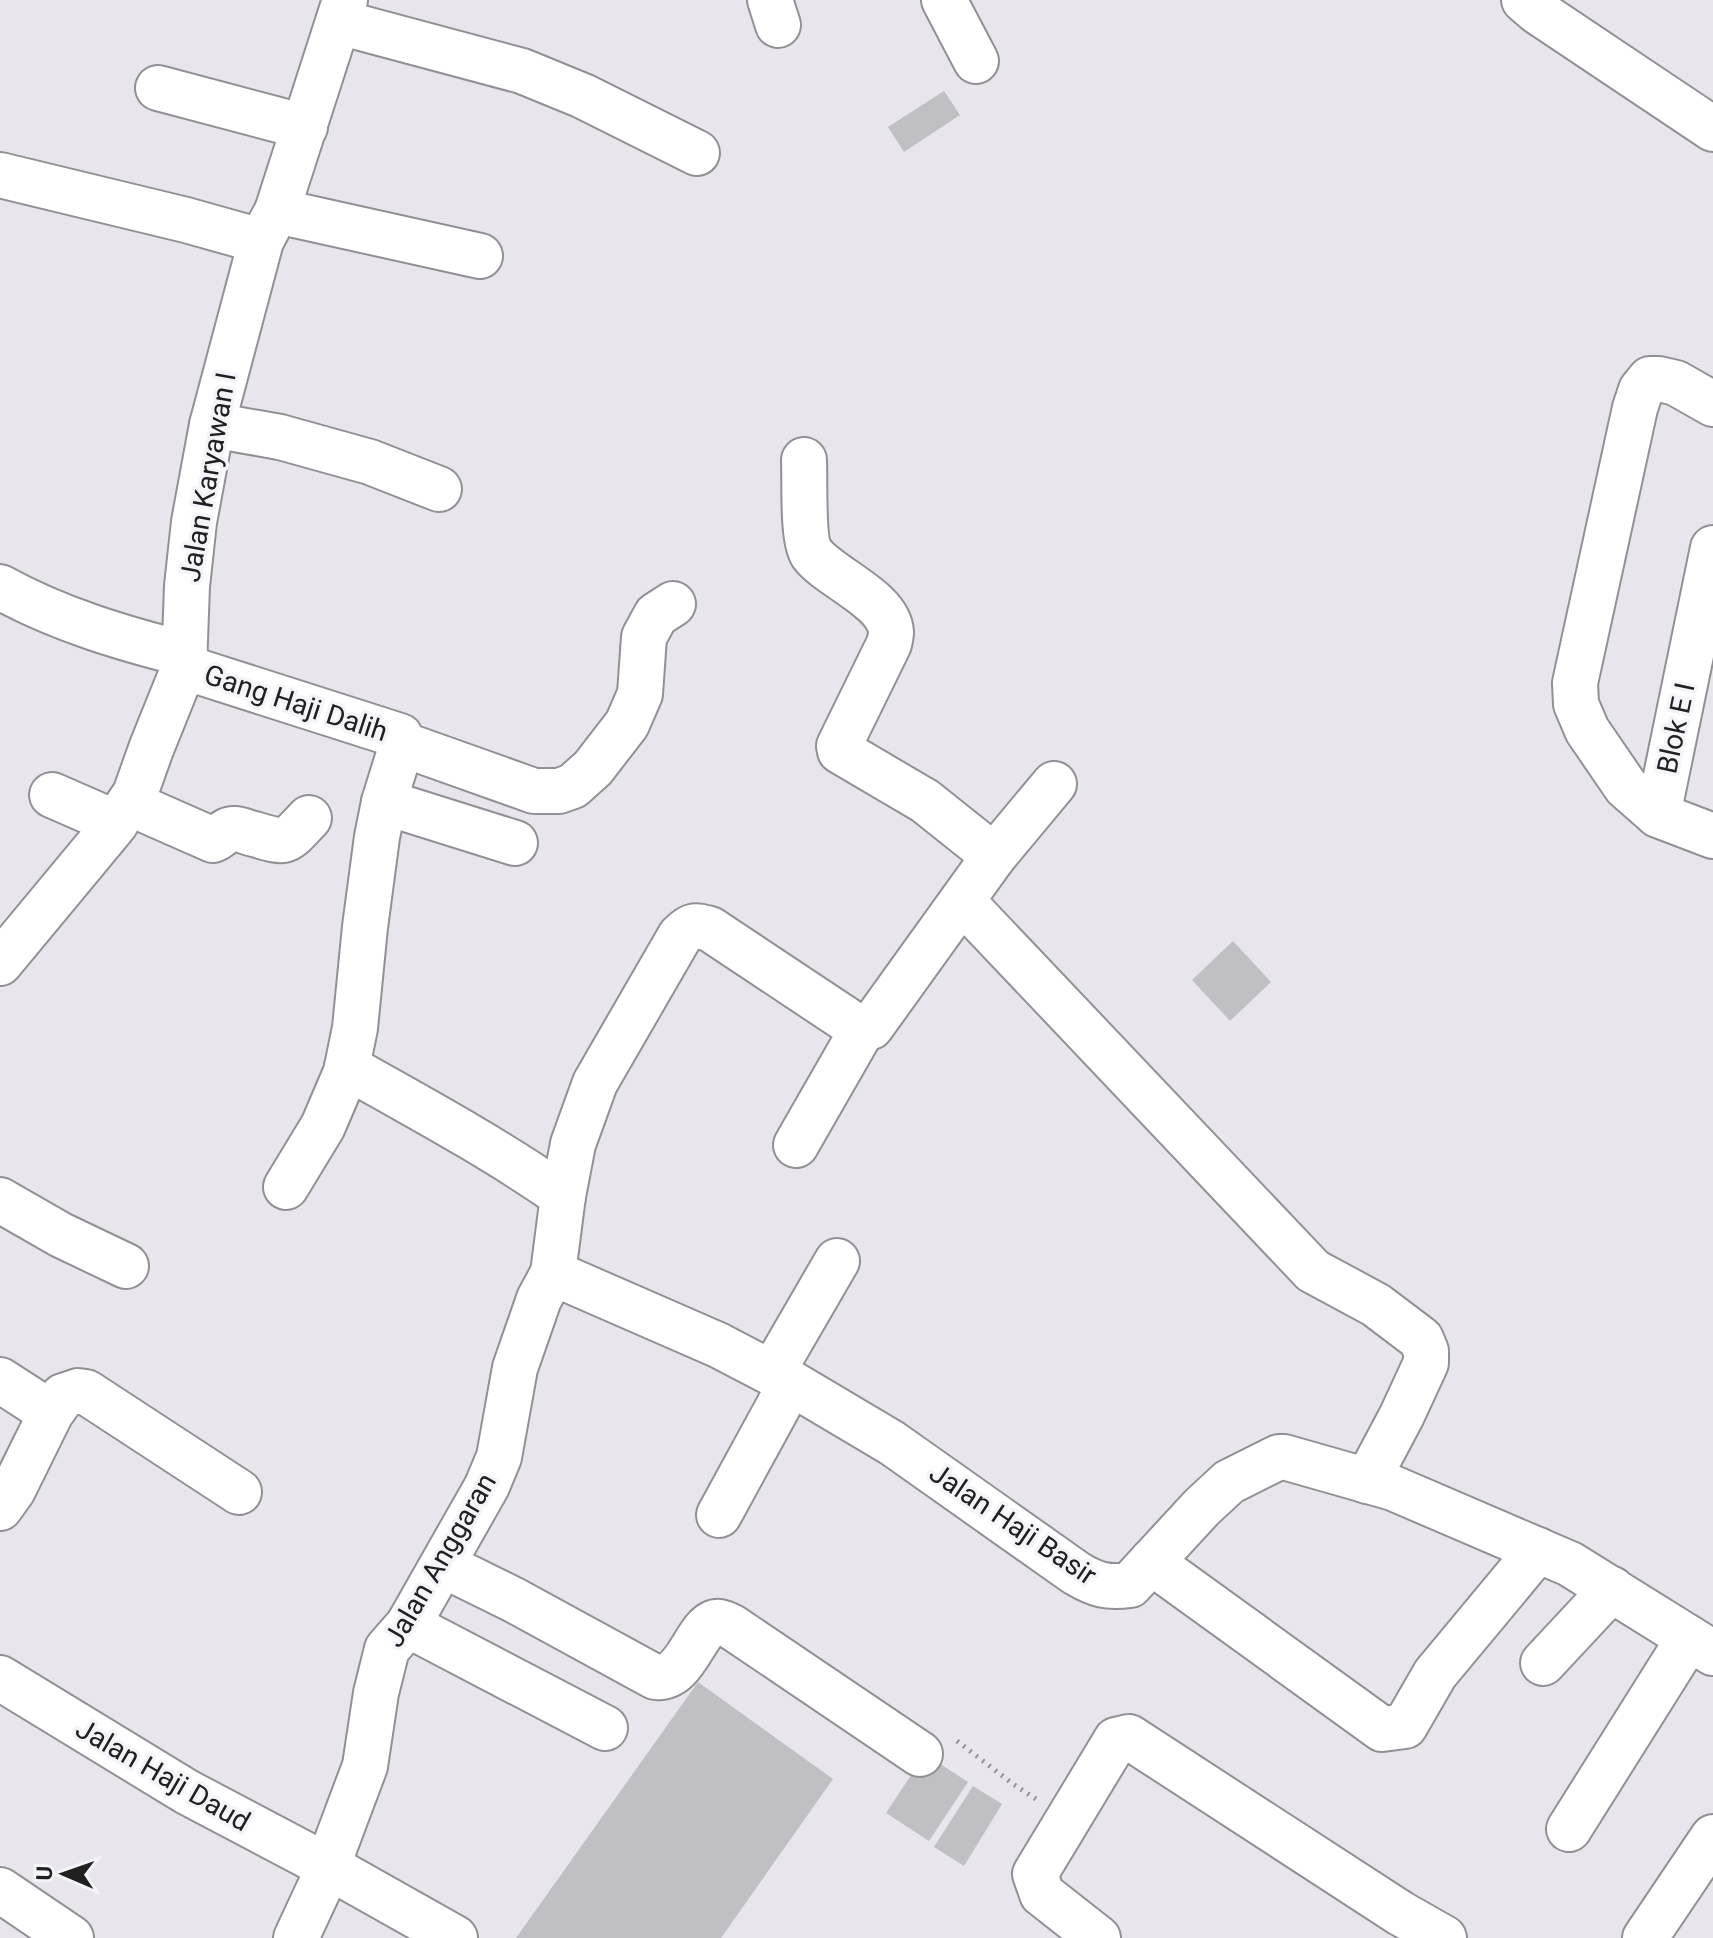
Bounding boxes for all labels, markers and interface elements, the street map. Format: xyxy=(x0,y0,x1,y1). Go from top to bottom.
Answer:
street label: Jalan Karyawan I xyxy=(173,370,243,584)
street label: Gang Haji Dalih xyxy=(200,658,392,748)
street label: Blok E I xyxy=(1650,680,1702,776)
street label: Jalan Haji Basir xyxy=(923,1456,1103,1592)
street label: Jalan Anggaran xyxy=(377,1467,503,1653)
street label: Jalan Haji Daud xyxy=(70,1712,256,1838)
north arrow xyxy=(24,1834,104,1914)
text: U xyxy=(32,1866,57,1881)

